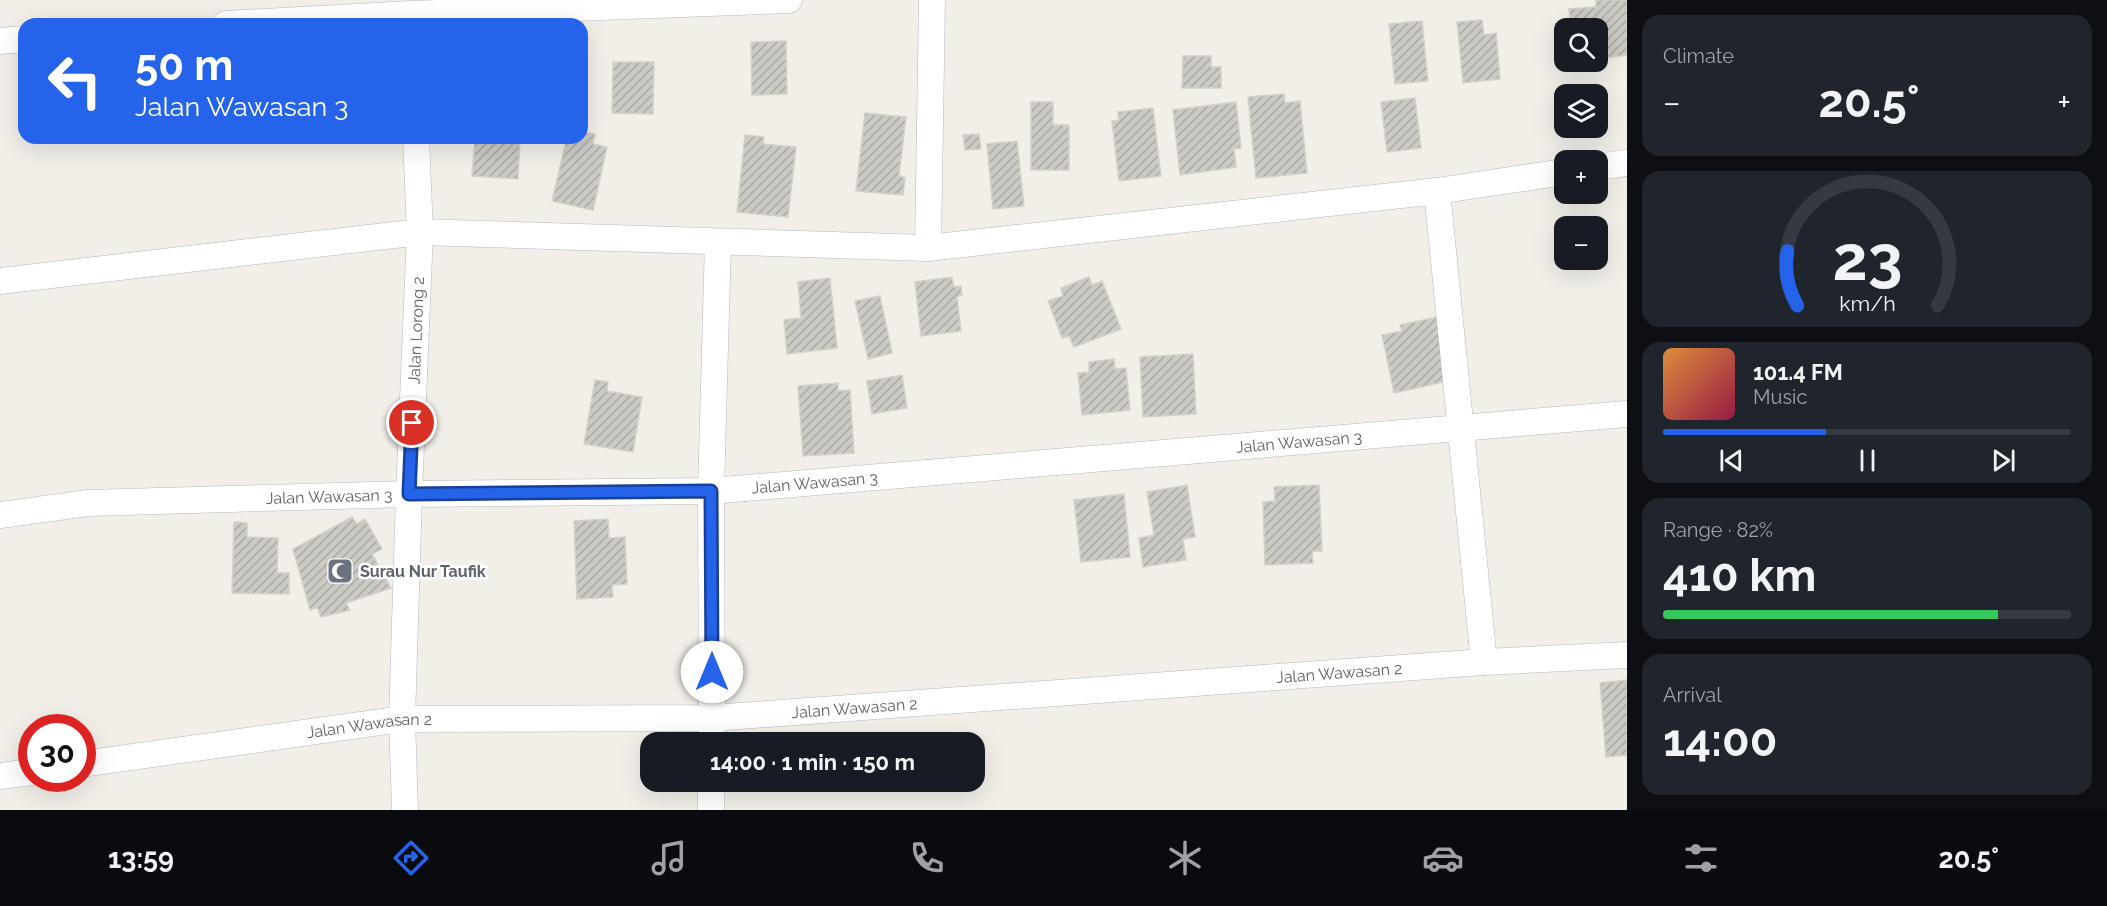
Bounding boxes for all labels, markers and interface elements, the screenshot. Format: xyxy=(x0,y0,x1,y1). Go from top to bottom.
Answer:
map controls xyxy=(1554,18,1608,270)
button: search xyxy=(1554,18,1608,72)
text: 50 m xyxy=(135,41,233,90)
icon: left xyxy=(36,42,114,120)
text: Climate xyxy=(1663,44,1734,68)
text: 20.5° xyxy=(1819,75,1919,128)
text: − xyxy=(1663,83,1681,122)
text: + xyxy=(2057,83,2071,122)
button: layers xyxy=(1554,84,1608,138)
text: Jalan Wawasan 3 xyxy=(135,91,348,122)
button: + xyxy=(1554,150,1608,204)
button: − xyxy=(1554,216,1608,270)
text: 23 xyxy=(1832,221,1902,295)
street label: Jalan Lorong 2 xyxy=(404,276,428,385)
text: km/h xyxy=(1839,291,1895,316)
text: 101.4 FM xyxy=(1753,359,1843,385)
text: Music xyxy=(1753,385,1807,409)
pin xyxy=(386,397,437,448)
icon: arrive xyxy=(395,406,428,439)
street label: Jalan Wawasan 3 xyxy=(1235,427,1363,456)
icon: previous xyxy=(1715,444,1748,477)
icon: pause xyxy=(1851,444,1884,477)
icon: next xyxy=(1987,444,2020,477)
street label: Jalan Wawasan 3 xyxy=(751,468,879,497)
street label: Jalan Wawasan 3 xyxy=(266,485,393,508)
text: Range · 82% xyxy=(1663,518,1773,542)
text: 410 km xyxy=(1663,549,1816,602)
mosque icon: Surau Nur Taufik xyxy=(325,556,355,586)
place label: Surau Nur Taufik xyxy=(360,562,486,581)
position arrow xyxy=(680,640,744,704)
street label: Jalan Wawasan 2 xyxy=(1275,658,1403,687)
text: Arrival xyxy=(1663,683,1722,707)
street label: Jalan Wawasan 2 xyxy=(791,694,918,722)
street label: Jalan Wawasan 2 xyxy=(305,709,432,742)
speed limit sign: 30 xyxy=(18,714,96,792)
text: 14:00 xyxy=(1663,714,1777,767)
text: 14:00 · 1 min · 150 m xyxy=(710,749,915,775)
icon: directions xyxy=(390,837,432,879)
icon: music xyxy=(648,837,690,879)
icon: phone xyxy=(906,837,948,879)
icon: climate xyxy=(1164,837,1206,879)
icon: car xyxy=(1422,837,1464,879)
icon: filters xyxy=(1680,837,1722,879)
text: 13:59 xyxy=(108,843,174,874)
text: 20.5° xyxy=(1938,843,1999,874)

